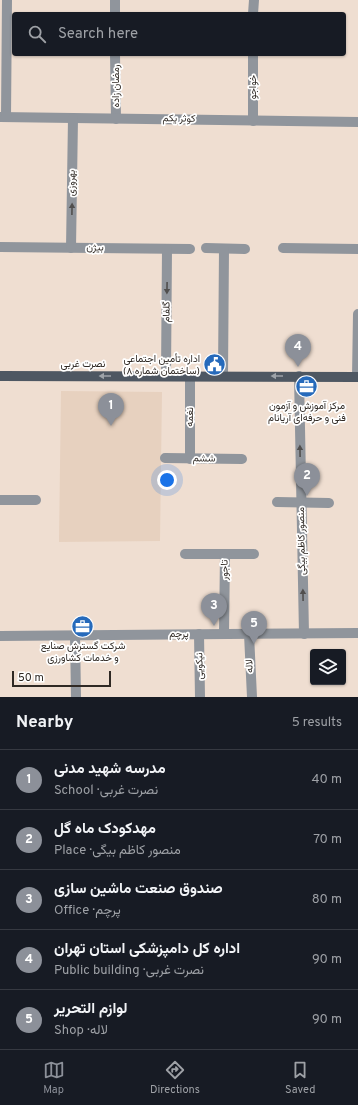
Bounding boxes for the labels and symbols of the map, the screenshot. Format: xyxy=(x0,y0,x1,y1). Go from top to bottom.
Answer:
street label: رمضان زاده xyxy=(110,65,123,107)
street label: خواجو xyxy=(247,74,260,99)
street label: کوثر یکم xyxy=(163,112,196,126)
street label: بهروزی xyxy=(65,170,79,196)
one-way arrow xyxy=(69,202,75,215)
street label: بیژن xyxy=(86,241,104,255)
one-way arrow xyxy=(164,282,170,295)
street label: گلفام xyxy=(160,301,174,323)
pin: 4 xyxy=(285,334,311,367)
public building icon: اداره تأمین اجتماعی (ساختمان شماره ۸) xyxy=(202,352,228,378)
place label: اداره تأمین اجتماعی (ساختمان شماره ۸) xyxy=(123,353,200,378)
street label: نصرت غربی xyxy=(61,358,106,371)
one-way arrow xyxy=(98,373,111,379)
one-way arrow xyxy=(270,373,283,379)
office icon: مرکز آموزش و آزمون فنی و حرفه‌ای آریانام xyxy=(294,373,320,399)
pin: 1 xyxy=(98,393,124,426)
place label: مرکز آموزش و آزمون فنی و حرفه‌ای آریانام xyxy=(268,400,346,425)
street label: نغمه xyxy=(184,407,197,427)
one-way arrow xyxy=(297,444,303,457)
street label: ششم xyxy=(193,452,216,466)
pin: 2 xyxy=(294,463,320,496)
your location xyxy=(157,470,177,490)
street label: منصور کاظم بیگی xyxy=(295,507,309,575)
street label: تاجور xyxy=(218,560,232,581)
one-way arrow xyxy=(300,588,306,601)
pin: 3 xyxy=(201,593,227,626)
pin: 5 xyxy=(241,611,267,644)
office icon: شرکت گسترش صنایع و خدمات کشاورزی xyxy=(70,613,96,639)
street label: پرچم xyxy=(169,628,189,641)
place label: شرکت گسترش صنایع و خدمات کشاورزی xyxy=(41,640,125,665)
street label: نیکویی xyxy=(193,652,207,680)
street label: لاله xyxy=(243,659,257,673)
scale bar xyxy=(12,669,111,688)

